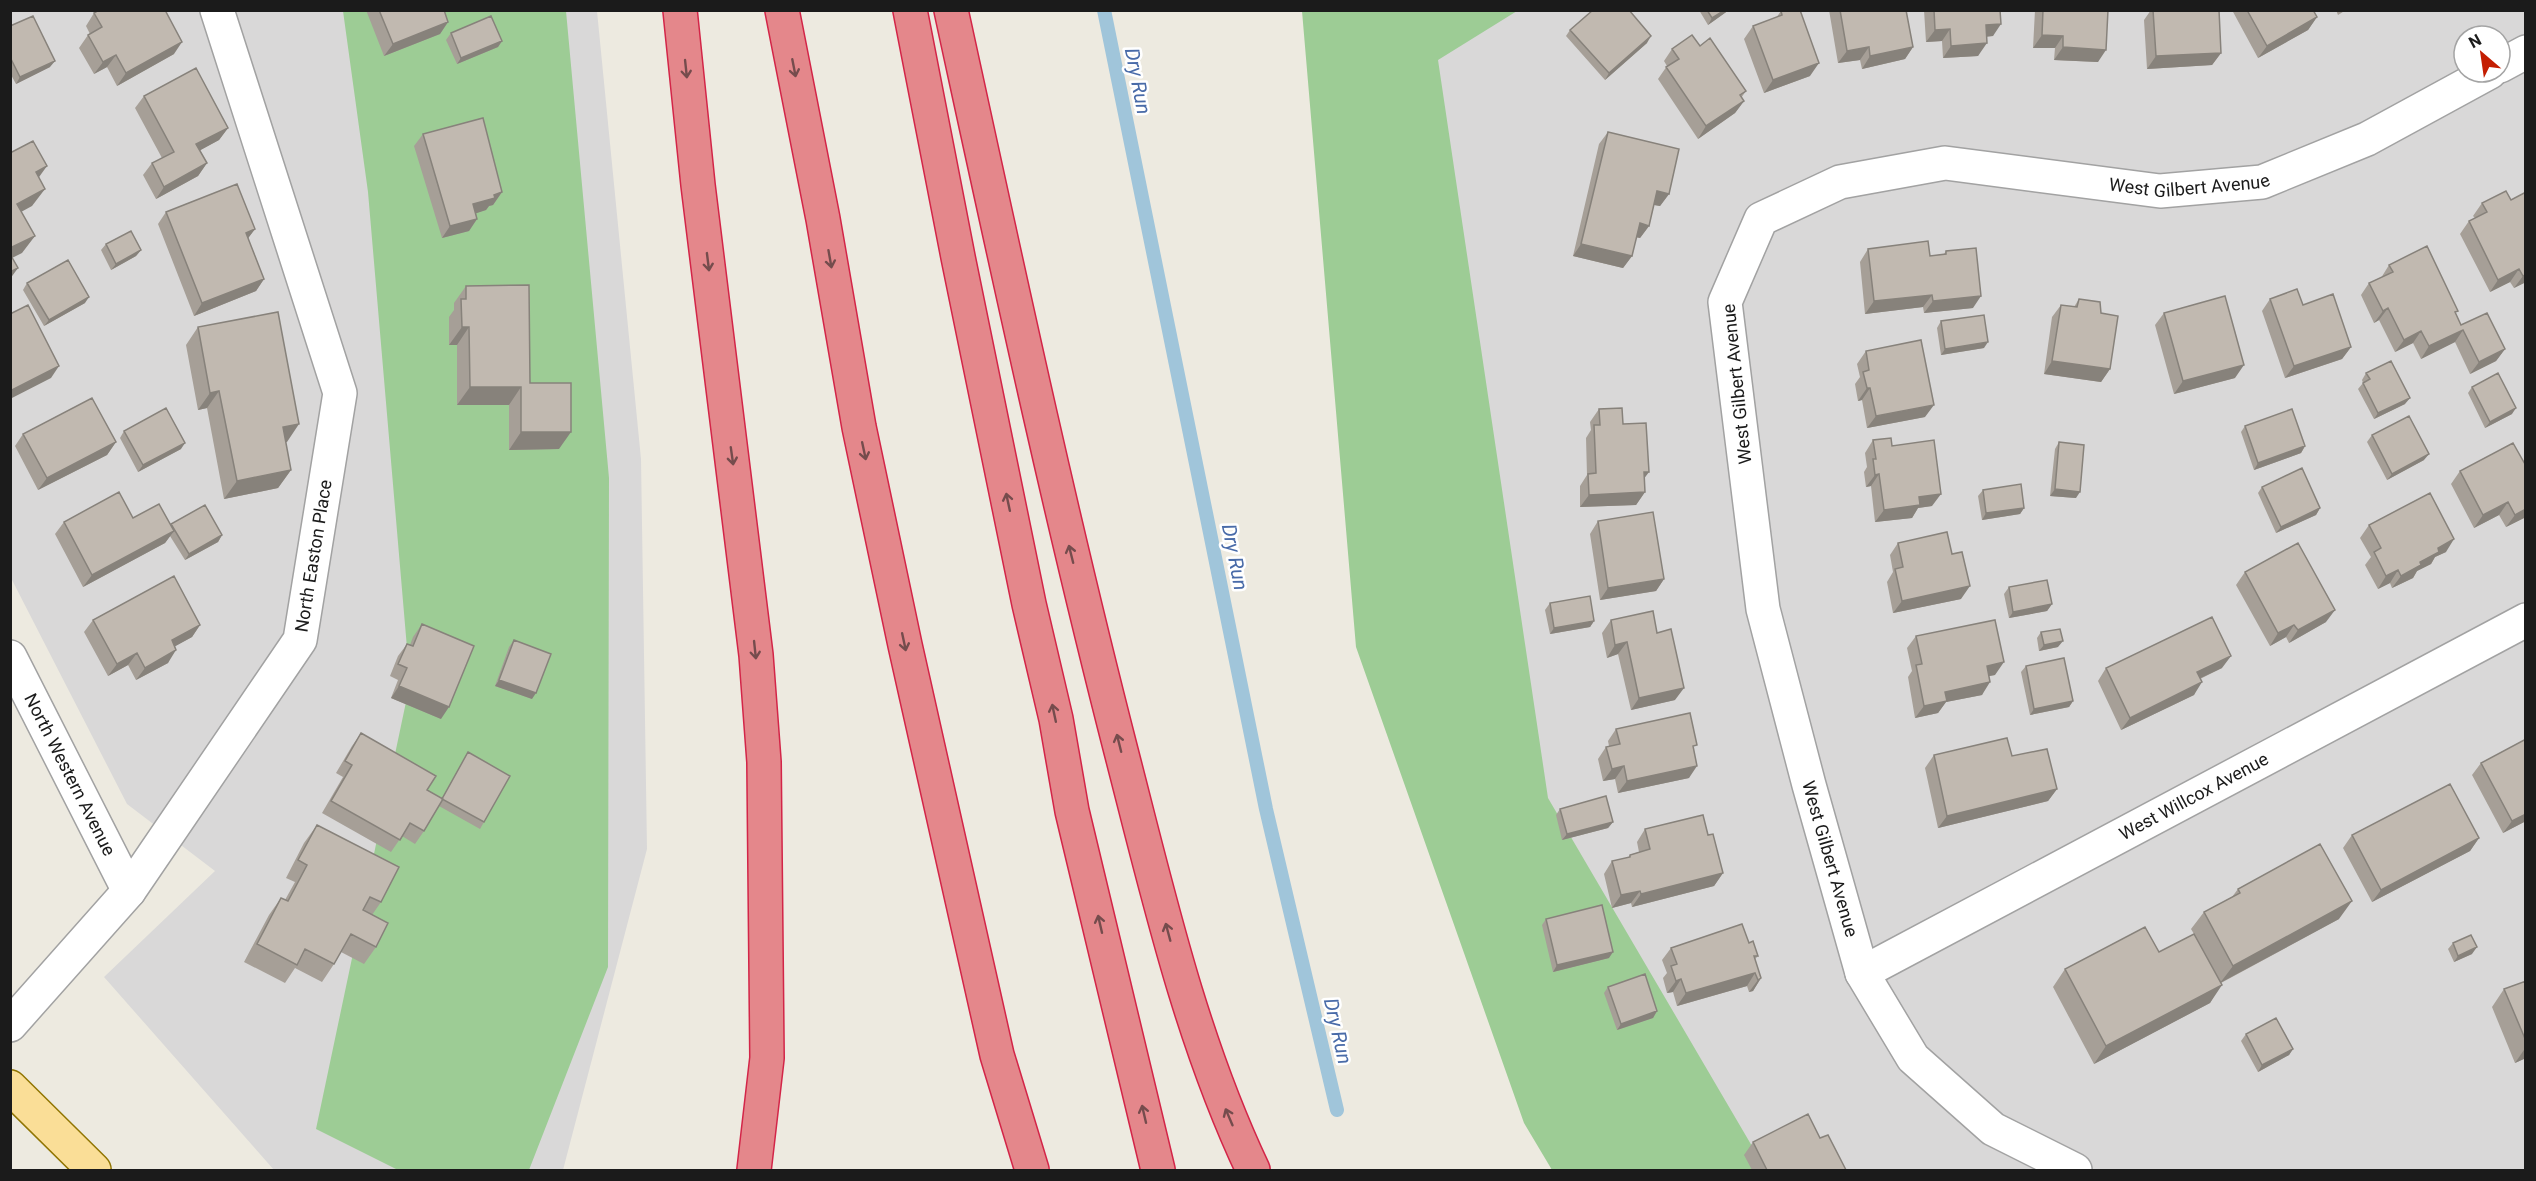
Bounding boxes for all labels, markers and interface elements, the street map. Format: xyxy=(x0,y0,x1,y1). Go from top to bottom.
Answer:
north arrow xyxy=(2452,24,2512,84)
text: N xyxy=(2465,30,2485,52)
water label: Dry Run xyxy=(1120,46,1156,116)
one-way arrow xyxy=(681,58,692,78)
one-way arrow xyxy=(789,58,800,77)
street label: West Gilbert Avenue xyxy=(2108,169,2273,202)
one-way arrow xyxy=(825,249,836,269)
one-way arrow xyxy=(702,252,713,272)
street label: West Gilbert Avenue xyxy=(1718,303,1755,465)
one-way arrow xyxy=(859,441,870,461)
one-way arrow xyxy=(727,446,738,465)
street label: North Easton Place xyxy=(290,478,336,634)
one-way arrow xyxy=(1002,493,1013,512)
water label: Dry Run xyxy=(1217,522,1253,592)
one-way arrow xyxy=(1065,545,1077,564)
one-way arrow xyxy=(899,632,911,651)
one-way arrow xyxy=(750,639,761,659)
street label: North Western Avenue xyxy=(20,690,120,859)
one-way arrow xyxy=(1048,704,1059,723)
one-way arrow xyxy=(1113,734,1124,753)
street label: West Willcox Avenue xyxy=(2116,748,2272,844)
street label: West Gilbert Avenue xyxy=(1798,778,1863,939)
one-way arrow xyxy=(1094,915,1106,934)
one-way arrow xyxy=(1162,923,1173,942)
water label: Dry Run xyxy=(1319,996,1357,1066)
one-way arrow xyxy=(1137,1105,1149,1124)
one-way arrow xyxy=(1223,1108,1234,1127)

